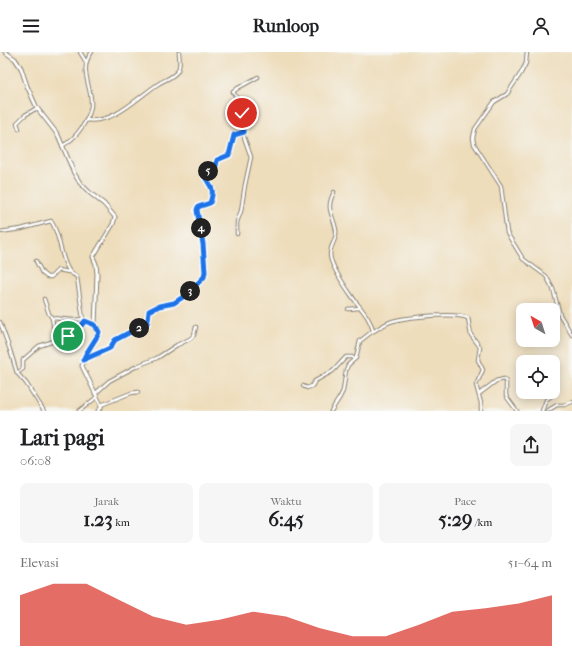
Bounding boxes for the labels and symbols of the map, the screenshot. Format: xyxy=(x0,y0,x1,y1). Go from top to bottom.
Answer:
pin xyxy=(225,96,259,130)
pin: 5 xyxy=(198,161,218,181)
pin: 4 xyxy=(191,218,211,238)
pin: 3 xyxy=(180,281,200,301)
north arrow xyxy=(516,303,560,347)
pin: 2 xyxy=(129,318,149,338)
pin xyxy=(51,319,85,353)

